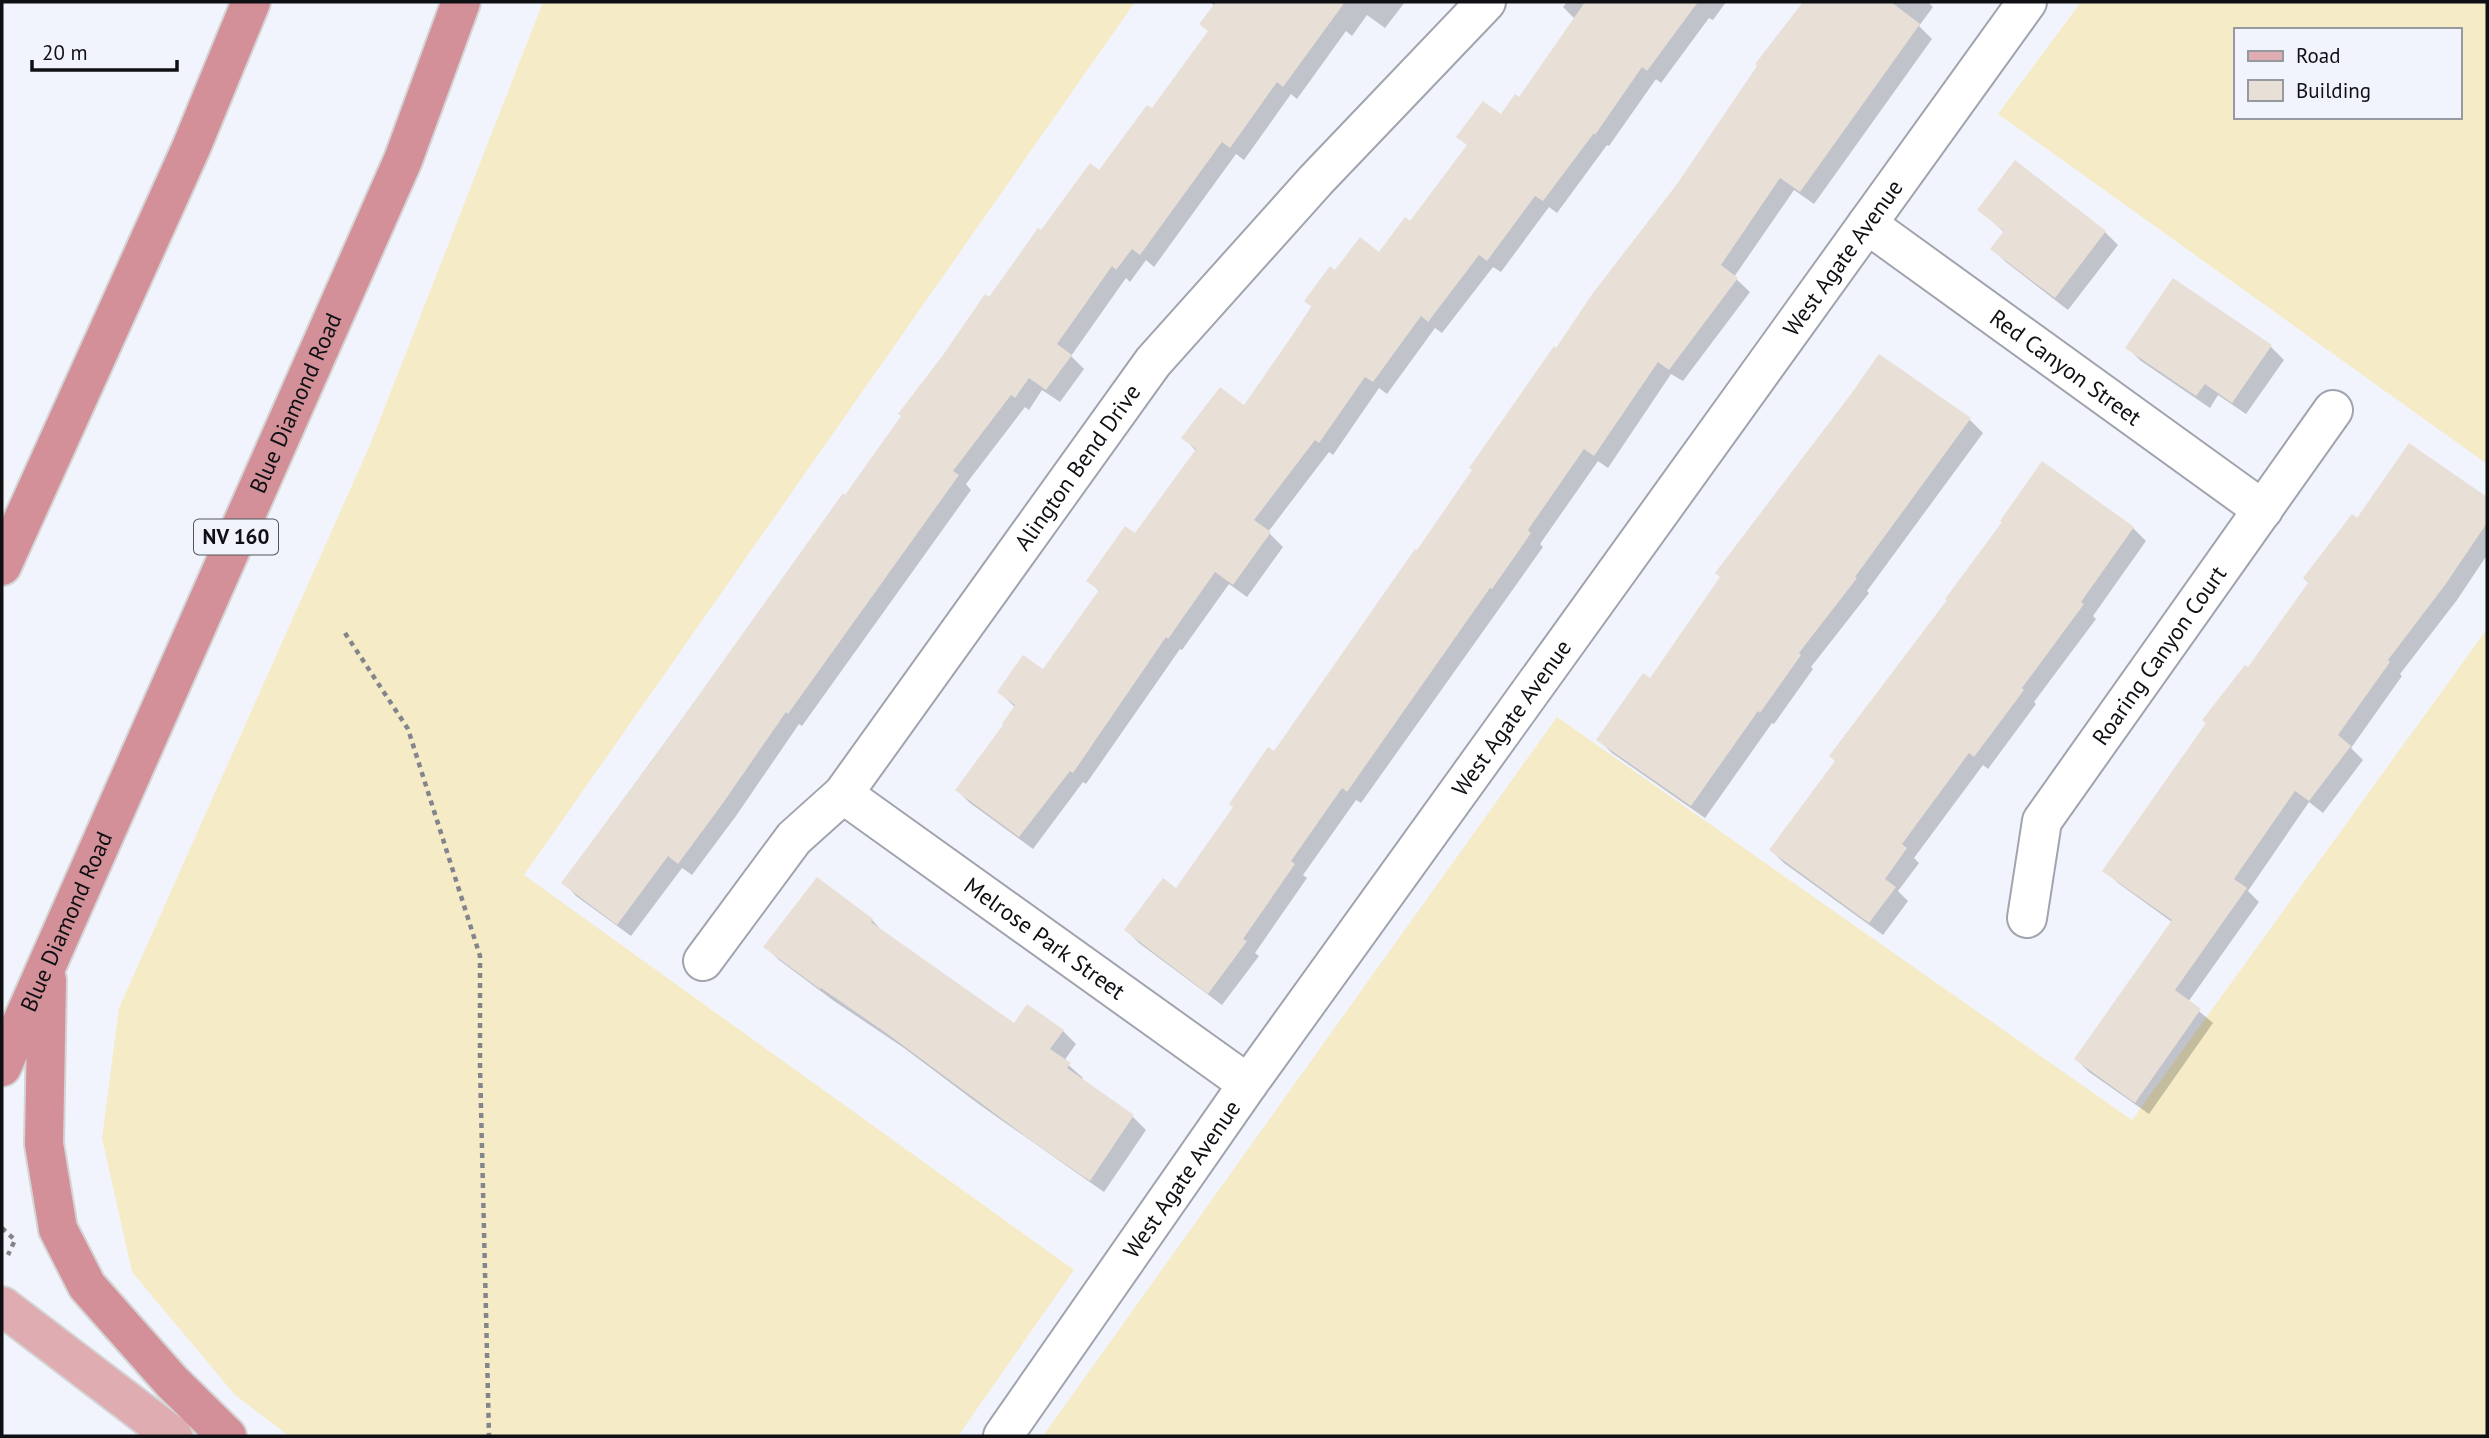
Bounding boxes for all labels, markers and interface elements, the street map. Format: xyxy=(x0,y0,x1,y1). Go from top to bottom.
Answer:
scale bar xyxy=(32,28,177,72)
legend xyxy=(2234,28,2461,119)
text: 20 m xyxy=(42,39,88,66)
text: Road xyxy=(2296,42,2340,69)
text: Building xyxy=(2296,77,2371,104)
street label: West Agate Avenue xyxy=(1776,173,1909,341)
street label: Red Canyon Street xyxy=(1984,303,2147,432)
street label: Blue Diamond Road xyxy=(243,308,348,497)
street label: Alington Bend Drive xyxy=(1008,378,1146,556)
road number: NV 160 xyxy=(194,520,278,554)
street label: Roaring Canyon Court xyxy=(2085,560,2232,751)
street label: West Agate Avenue xyxy=(1445,634,1577,802)
street label: Blue Diamond Road xyxy=(13,827,118,1016)
street label: Melrose Park Street xyxy=(959,871,1131,1005)
street label: West Agate Avenue xyxy=(1116,1094,1246,1263)

